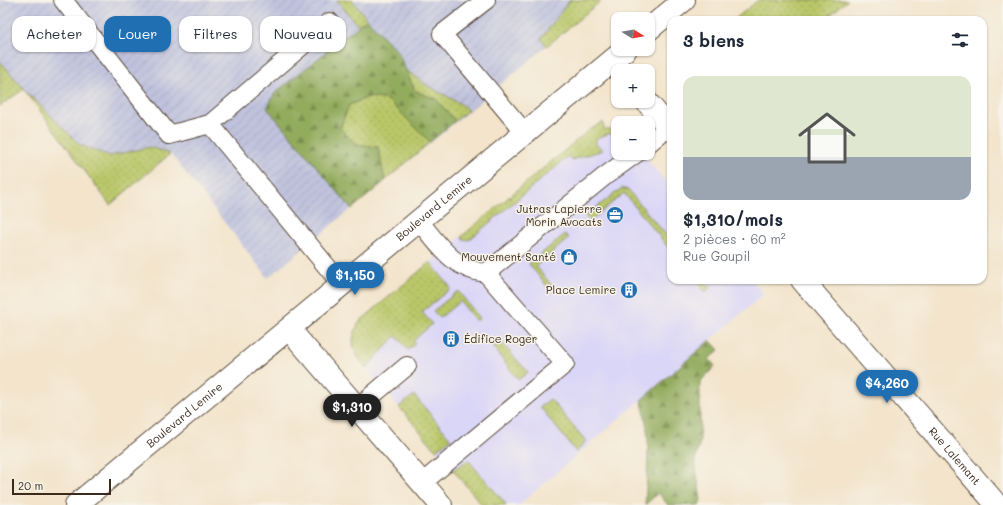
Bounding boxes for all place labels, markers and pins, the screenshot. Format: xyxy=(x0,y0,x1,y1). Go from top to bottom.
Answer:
place label: Jutras Lapierre Morin Avocats xyxy=(516,201,602,229)
office icon: Jutras Lapierre Morin Avocats xyxy=(605,205,625,225)
shop icon: Mouvement Santé xyxy=(559,247,579,267)
place label: Mouvement Santé xyxy=(461,249,556,264)
pin: $1,150 xyxy=(322,262,388,296)
building icon: Place Lemire xyxy=(619,280,639,300)
place label: Place Lemire xyxy=(546,282,616,297)
building icon: Édifice Roger xyxy=(441,329,461,349)
place label: Édifice Roger xyxy=(464,331,537,346)
pin: $4,260 xyxy=(854,370,920,404)
pin: $1,310 xyxy=(319,394,385,428)

